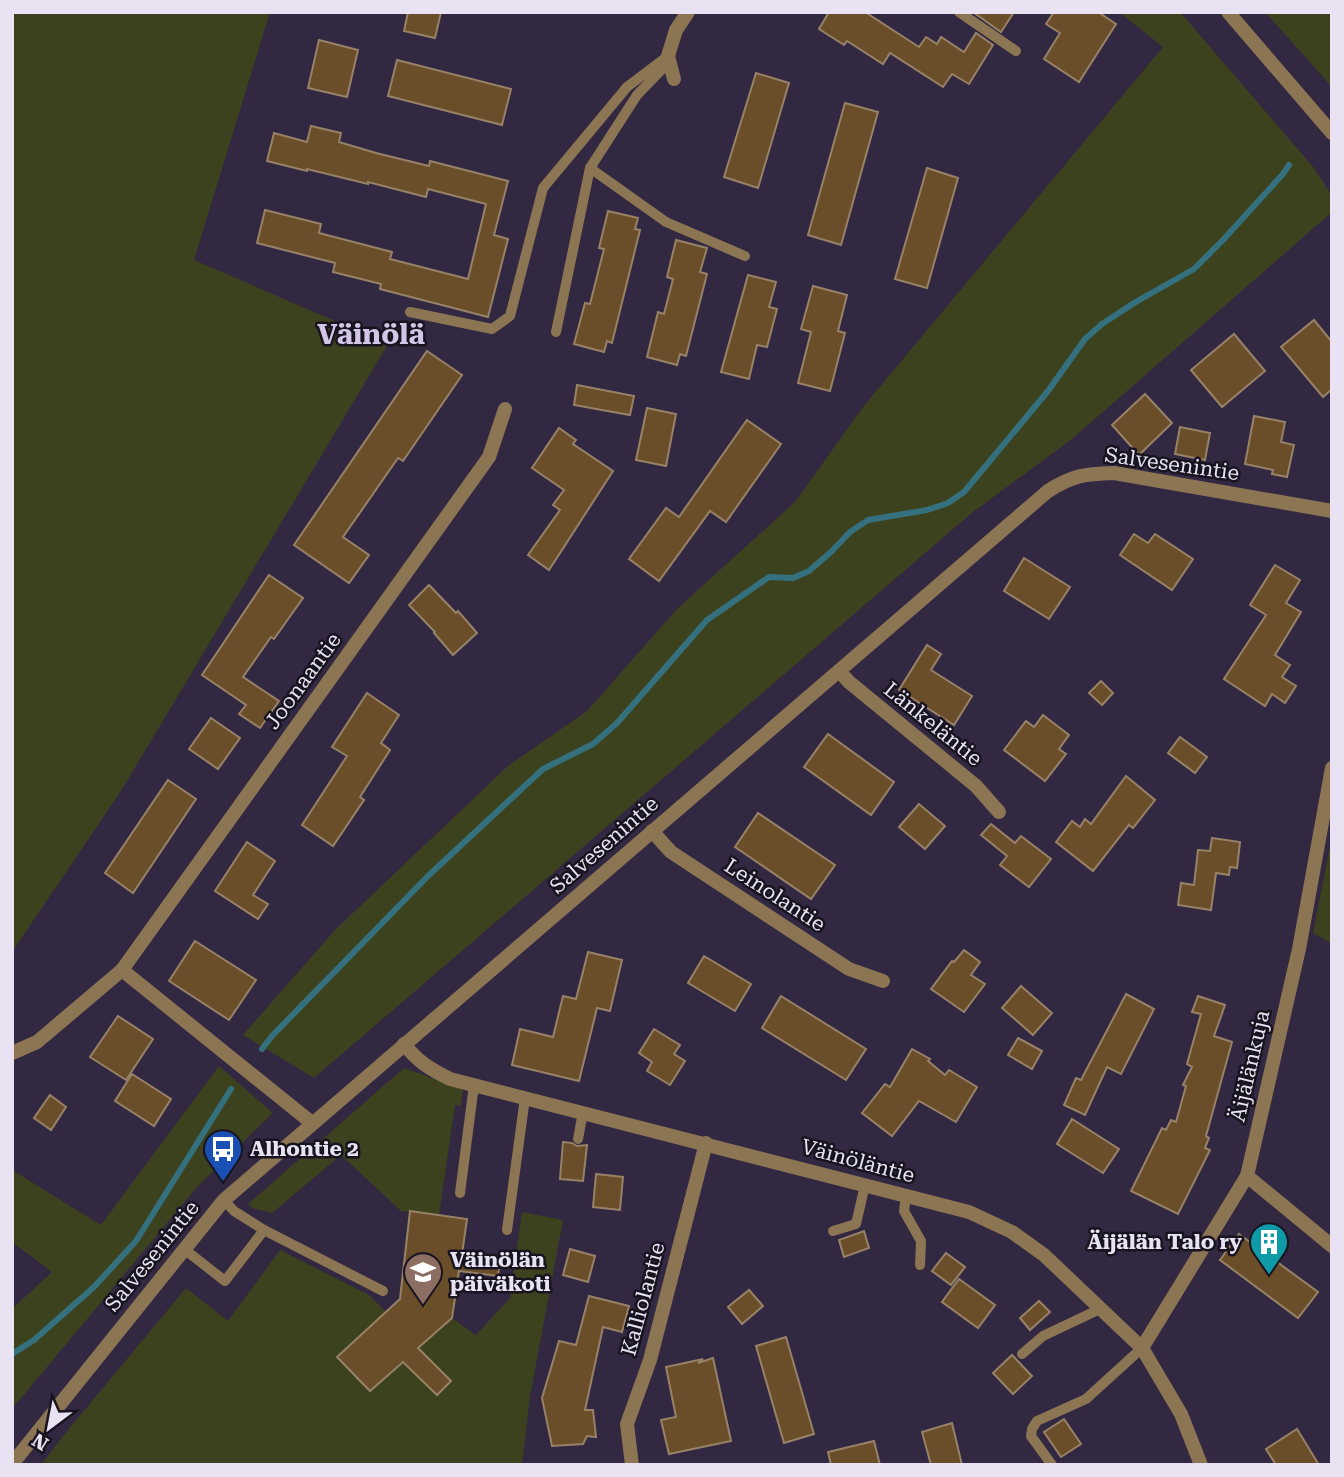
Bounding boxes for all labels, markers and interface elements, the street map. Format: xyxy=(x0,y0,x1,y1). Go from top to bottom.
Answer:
district label: Väinölä xyxy=(317,318,425,351)
street label: Salvesenintie xyxy=(1103,443,1241,485)
street label: Joonaantie xyxy=(260,628,346,734)
street label: Länkeläntie xyxy=(879,677,987,771)
street label: Salvesenintie xyxy=(545,791,663,899)
street label: Leinolantie xyxy=(720,854,830,936)
street label: Äijälänkuja xyxy=(1226,1007,1275,1124)
bus stop icon: Alhontie 2 xyxy=(202,1128,244,1183)
street label: Väinöläntie xyxy=(799,1134,917,1188)
place label: Alhontie 2 xyxy=(250,1137,359,1161)
street label: Salvesenintie xyxy=(100,1196,204,1316)
building icon: Äijälän Talo ry xyxy=(1248,1221,1290,1276)
place label: Äijälän Talo ry xyxy=(1088,1229,1242,1254)
street label: Kalliolantie xyxy=(616,1240,670,1358)
place label: Väinölän päiväkoti xyxy=(450,1248,550,1296)
school or university icon: Väinölän päiväkoti xyxy=(402,1251,444,1306)
north arrow xyxy=(14,1393,84,1463)
text: N xyxy=(28,1428,53,1456)

